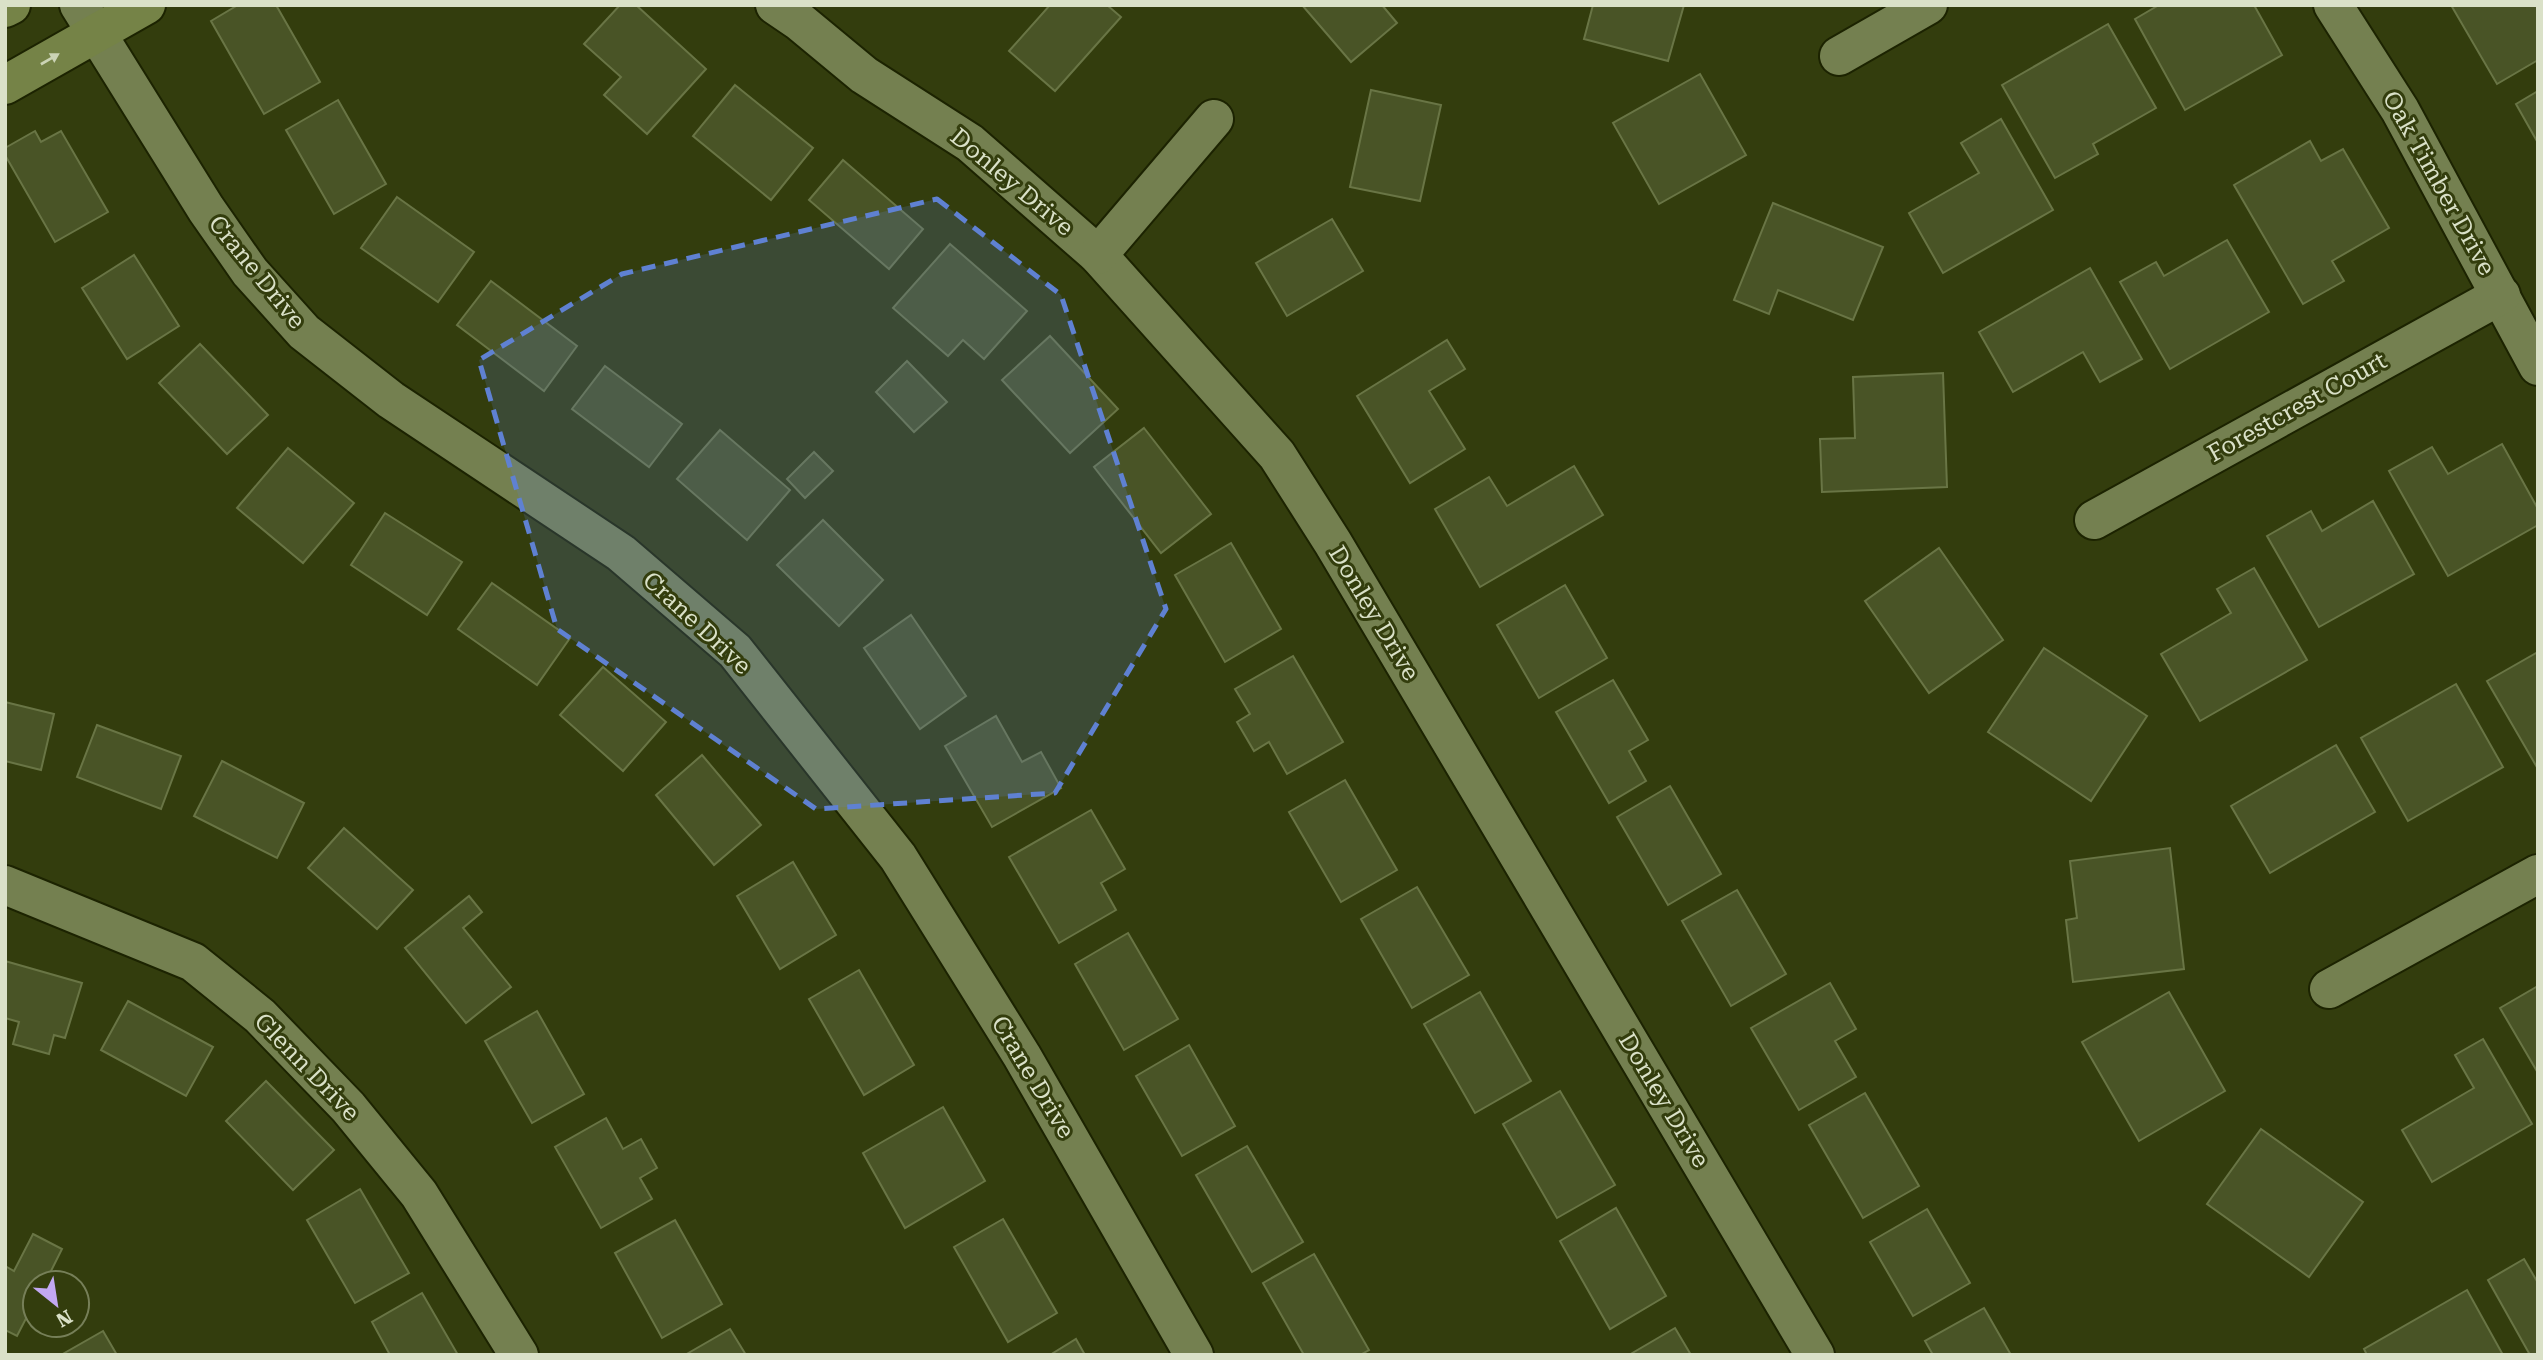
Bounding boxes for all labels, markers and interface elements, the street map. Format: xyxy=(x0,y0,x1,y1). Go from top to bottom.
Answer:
one-way arrow xyxy=(40,53,60,65)
street label: Oak Timber Drive xyxy=(2377,86,2501,280)
street label: Donley Drive xyxy=(945,122,1079,242)
street label: Crane Drive xyxy=(203,210,311,334)
street label: Forestcrest Court xyxy=(2203,346,2391,468)
street label: Donley Drive xyxy=(1323,541,1425,685)
street label: Crane Drive xyxy=(637,566,757,680)
street label: Glenn Drive xyxy=(249,1007,365,1127)
street label: Crane Drive xyxy=(986,1011,1080,1143)
street label: Donley Drive xyxy=(1613,1028,1715,1172)
north arrow xyxy=(21,1269,91,1339)
text: N xyxy=(52,1305,76,1332)

